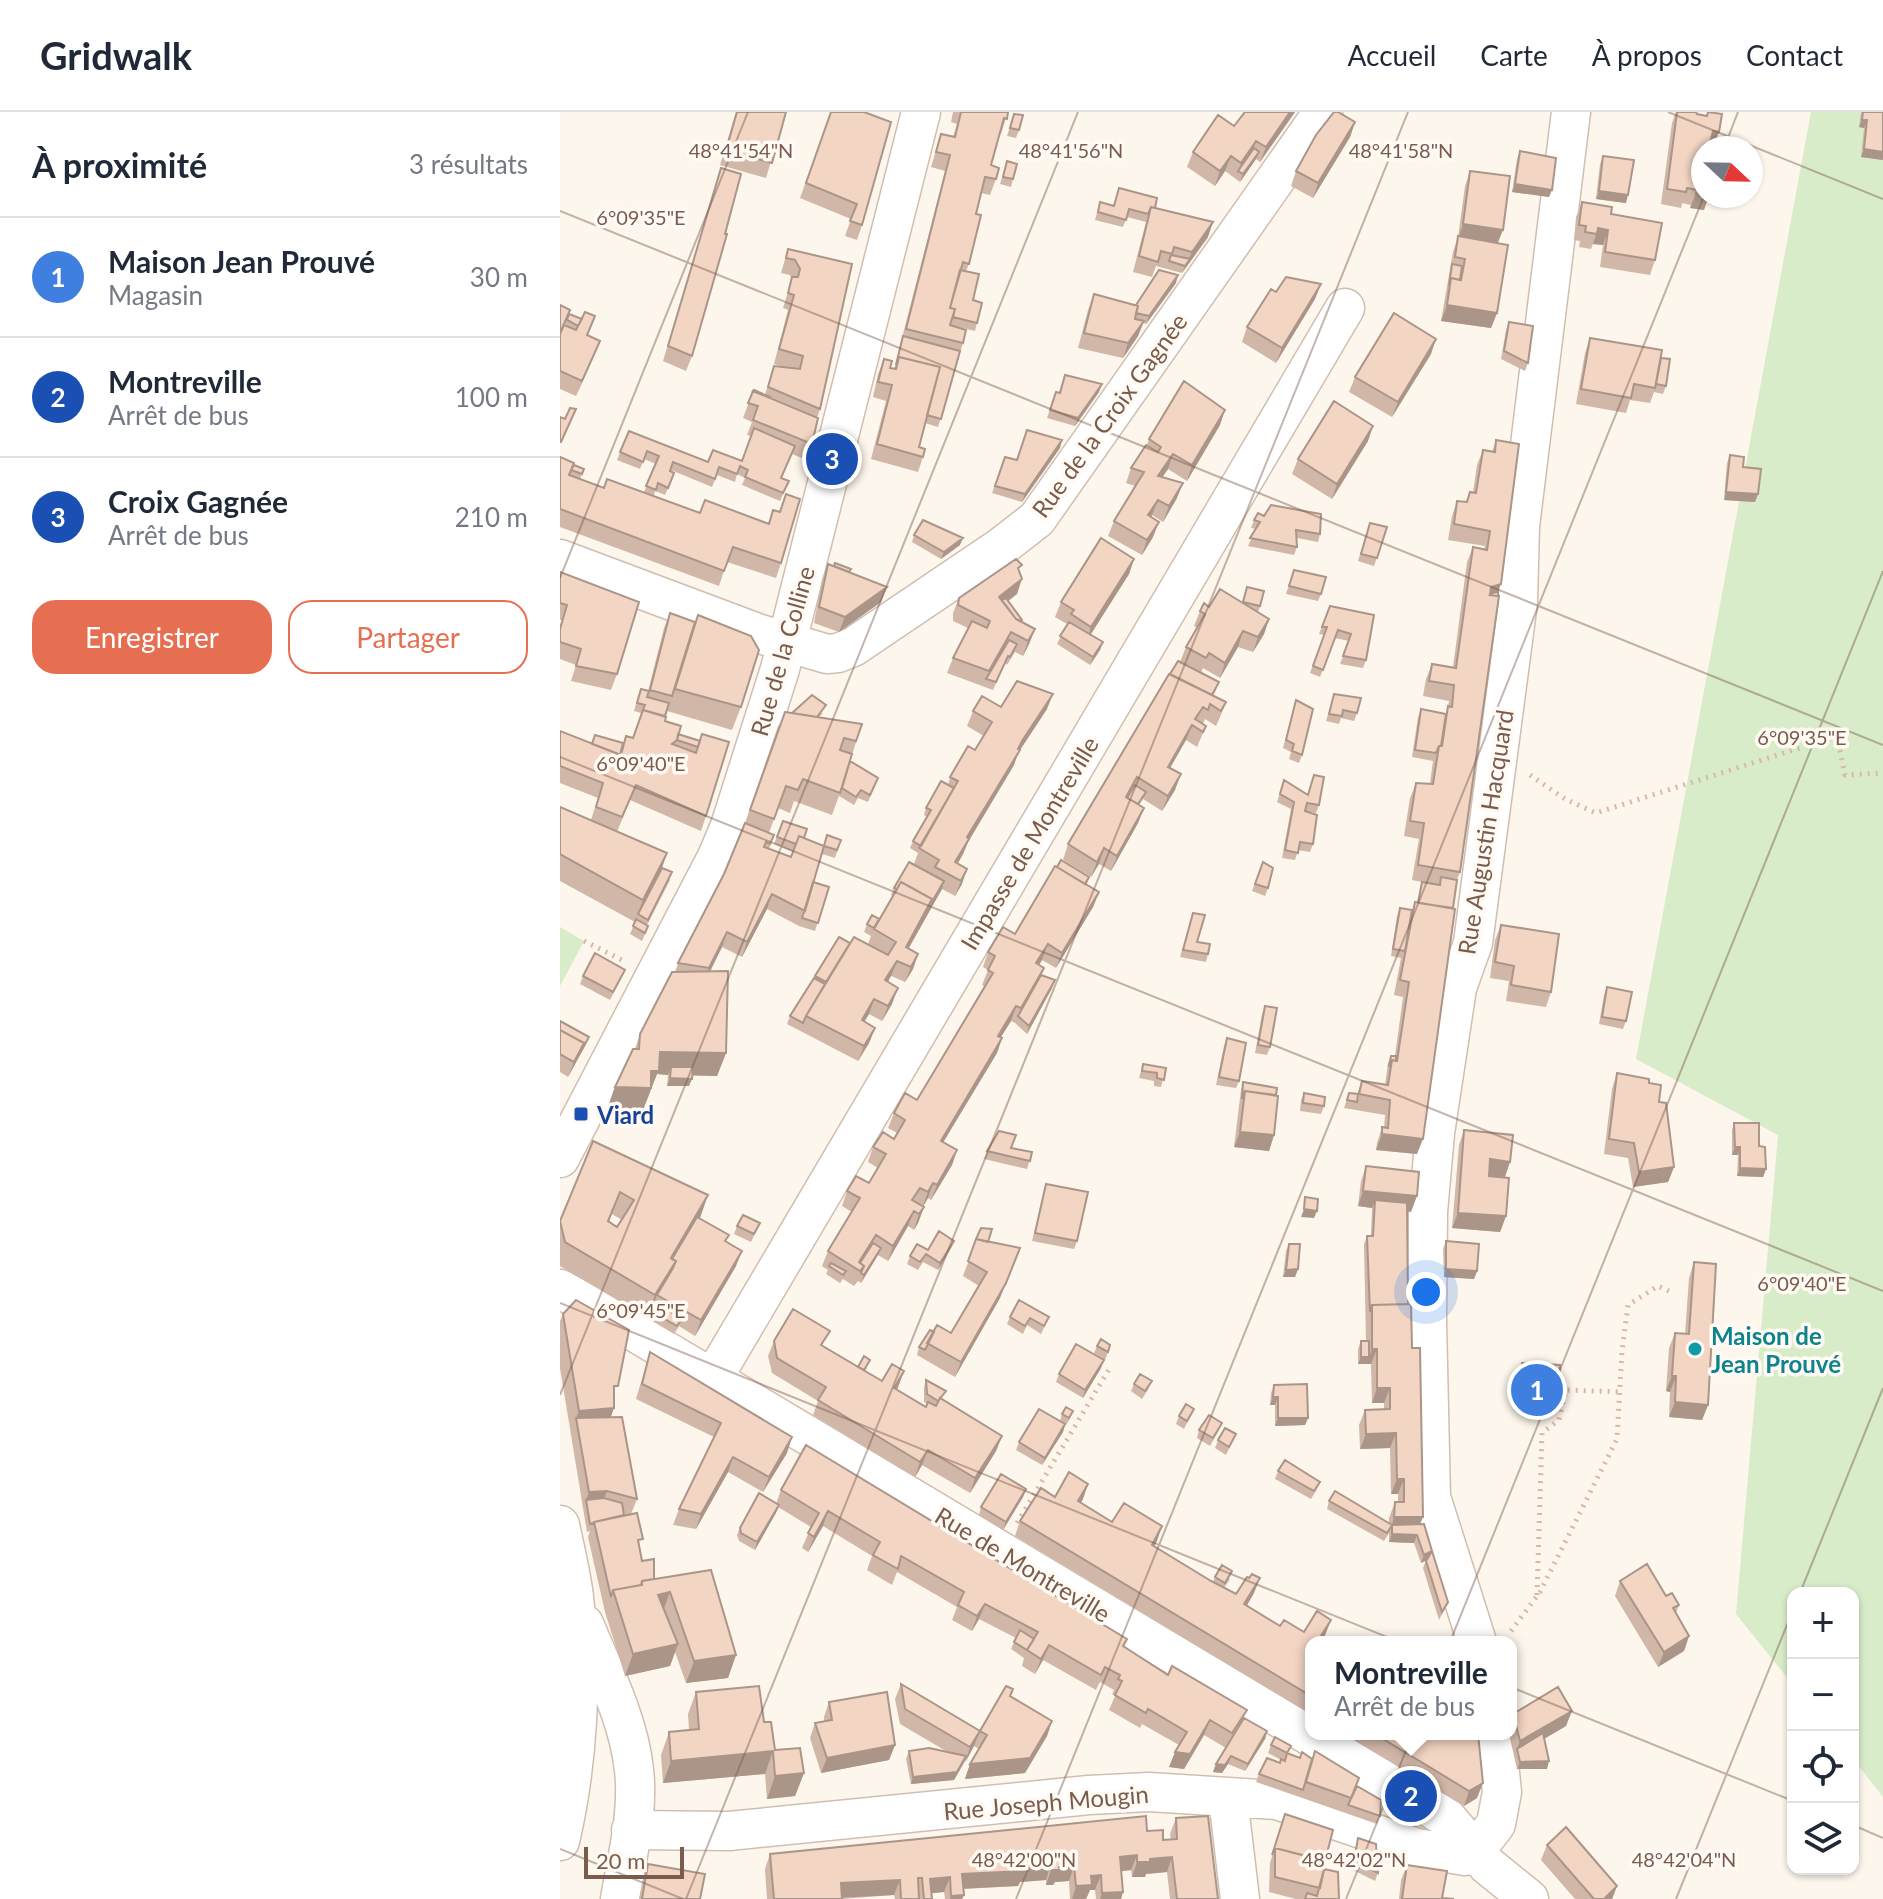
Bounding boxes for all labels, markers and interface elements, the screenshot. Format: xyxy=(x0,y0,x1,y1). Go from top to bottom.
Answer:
text: Gridwalk xyxy=(40,32,192,78)
text: Accueil xyxy=(1347,38,1436,72)
text: Carte xyxy=(1480,38,1548,72)
text: À propos xyxy=(1592,38,1702,72)
text: Contact xyxy=(1746,38,1843,72)
north arrow xyxy=(1691,136,1763,208)
text: 48°41'54"N xyxy=(689,138,793,162)
text: 48°41'56"N xyxy=(1019,138,1123,162)
text: 48°41'58"N xyxy=(1349,138,1453,162)
text: À proximité xyxy=(32,144,207,185)
text: 3 résultats xyxy=(409,148,528,180)
text: 6°09'35"E xyxy=(596,205,686,229)
text: Maison Jean Prouvé xyxy=(108,243,375,279)
text: 1 xyxy=(50,261,66,293)
text: 30 m xyxy=(470,261,528,293)
text: Magasin xyxy=(108,279,203,311)
street label: Rue de la Croix Gagnée xyxy=(1025,307,1193,523)
text: Montreville xyxy=(108,363,262,399)
text: 2 xyxy=(50,381,66,413)
text: 100 m xyxy=(455,381,528,413)
text: Arrêt de bus xyxy=(108,399,249,431)
pin: 3 xyxy=(806,429,858,489)
text: Croix Gagnée xyxy=(108,483,288,519)
text: 3 xyxy=(50,501,66,533)
text: 210 m xyxy=(455,501,528,533)
text: Arrêt de bus xyxy=(108,519,249,551)
street label: Rue de la Colline xyxy=(744,563,820,739)
button: Enregistrer xyxy=(32,600,272,674)
button: Partager xyxy=(288,600,528,674)
street label: Rue Augustin Hacquard xyxy=(1451,708,1519,956)
text: 6°09'35"E xyxy=(1757,725,1847,749)
street label: Impasse de Montreville xyxy=(954,731,1104,955)
text: 6°09'40"E xyxy=(596,751,686,775)
place label: Viard xyxy=(596,1100,654,1129)
marker: Viard xyxy=(572,1105,590,1123)
text: 6°09'40"E xyxy=(1757,1271,1847,1295)
your location xyxy=(1406,1272,1446,1312)
text: 6°09'45"E xyxy=(596,1298,686,1322)
place label: Maison de Jean Prouvé xyxy=(1711,1321,1841,1378)
marker: Maison de Jean Prouvé xyxy=(1686,1340,1704,1358)
pin: 1 xyxy=(1511,1360,1563,1420)
street label: Rue de Montreville xyxy=(930,1500,1116,1628)
map controls xyxy=(1787,1587,1859,1875)
button: + xyxy=(1787,1587,1859,1659)
popup xyxy=(1305,1636,1517,1740)
text: Montreville xyxy=(1334,1654,1488,1690)
button: − xyxy=(1787,1659,1859,1731)
text: Arrêt de bus xyxy=(1334,1690,1475,1722)
button: locate xyxy=(1787,1731,1859,1803)
pin: 2 xyxy=(1385,1766,1437,1826)
street label: Rue Joseph Mougin xyxy=(942,1779,1150,1825)
button: layers xyxy=(1787,1803,1859,1875)
scale bar xyxy=(584,1843,684,1879)
text: 20 m xyxy=(596,1847,645,1874)
text: 48°42'00"N xyxy=(972,1847,1076,1871)
text: 48°42'02"N xyxy=(1302,1847,1406,1871)
text: 48°42'04"N xyxy=(1632,1847,1736,1871)

